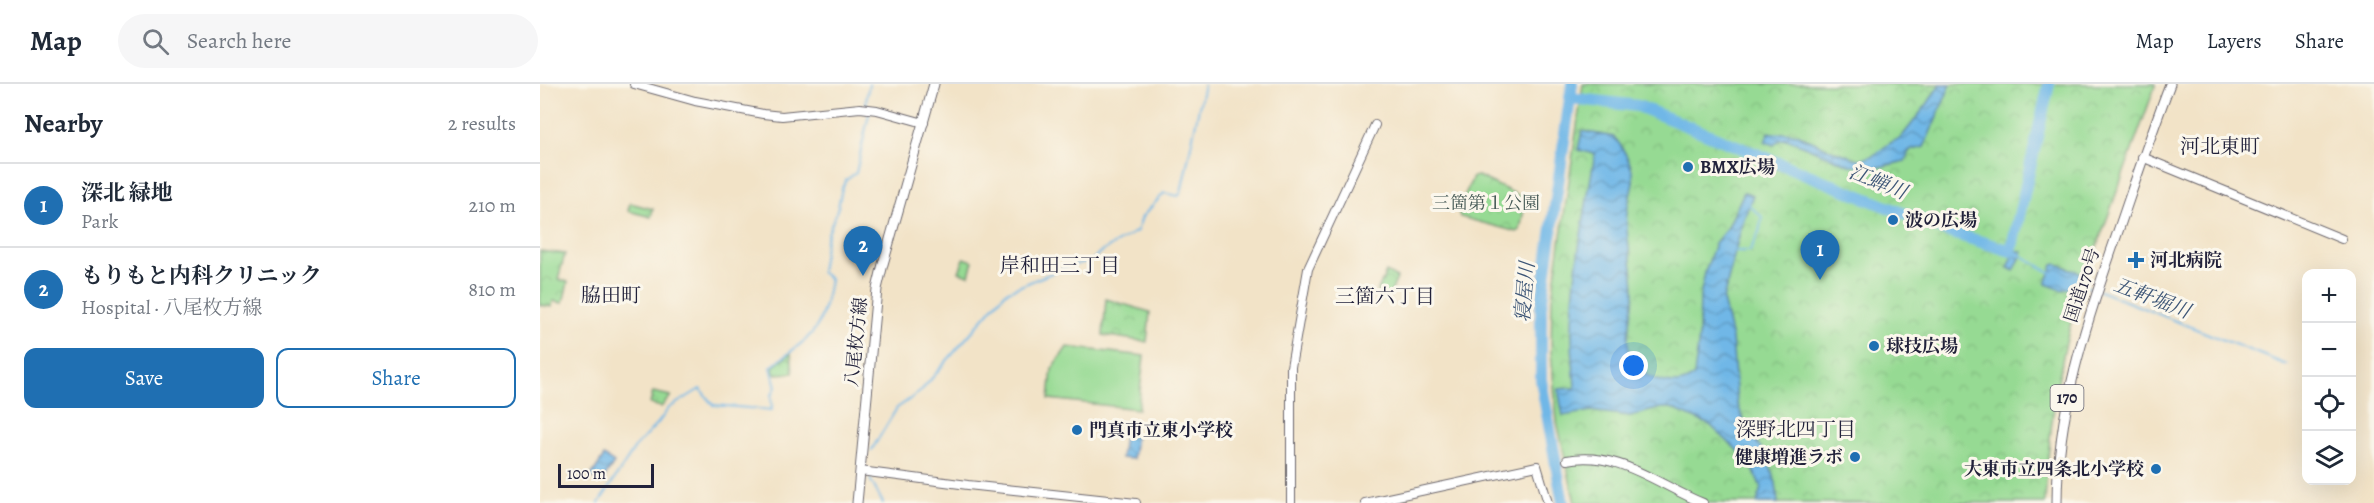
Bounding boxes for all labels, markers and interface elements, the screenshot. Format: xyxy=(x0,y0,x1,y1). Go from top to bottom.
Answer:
search box xyxy=(118,14,538,68)
text: Map xyxy=(30,22,82,60)
icon: search xyxy=(139,25,172,58)
text: Search here xyxy=(187,26,291,56)
text: Map xyxy=(2135,27,2174,55)
text: Layers xyxy=(2207,27,2262,55)
text: Share xyxy=(2295,27,2344,55)
text: Nearby xyxy=(24,106,103,141)
text: 2 results xyxy=(448,110,516,137)
district label: 河北東町 xyxy=(2180,133,2260,160)
place label: BMX広場 xyxy=(1700,155,1775,179)
water label: 江蝉川 xyxy=(1845,158,1913,207)
marker: BMX広場 xyxy=(1681,160,1695,174)
text: 深北 緑地 xyxy=(81,178,173,208)
park label: 三箇第１公園 xyxy=(1432,191,1540,215)
text: 1 xyxy=(40,192,47,219)
text: 210 m xyxy=(468,192,516,219)
text: Park xyxy=(81,208,119,235)
place label: 波の広場 xyxy=(1905,208,1977,232)
marker: 波の広場 xyxy=(1886,213,1900,227)
pin: 2 xyxy=(844,226,882,276)
pin: 1 xyxy=(1800,230,1840,280)
street label: 国道170号 xyxy=(2059,245,2105,325)
place label: 河北病院 xyxy=(2150,248,2222,272)
marker: 河北病院 xyxy=(2127,251,2145,269)
district label: 岸和田三丁目 xyxy=(1000,252,1120,279)
water label: 寝屋川 xyxy=(1509,259,1541,323)
text: もりもと内科クリニック xyxy=(81,261,322,291)
map controls xyxy=(2302,269,2356,485)
button: + xyxy=(2302,269,2356,323)
water label: 五軒堀川 xyxy=(2110,271,2196,326)
text: 2 xyxy=(39,276,48,303)
text: 810 m xyxy=(468,276,516,303)
district label: 脇田町 xyxy=(581,282,641,309)
district label: 三箇六丁目 xyxy=(1335,283,1435,310)
text: Hospital · 八尾枚方線 xyxy=(81,294,263,321)
street label: 八尾枚方線 xyxy=(839,296,873,388)
button: − xyxy=(2302,323,2356,377)
place label: 球技広場 xyxy=(1886,334,1958,358)
marker: 球技広場 xyxy=(1867,339,1881,353)
button: Save xyxy=(24,348,264,408)
button: Share xyxy=(276,348,516,408)
your location xyxy=(1619,351,1648,380)
button: locate xyxy=(2302,377,2356,431)
road number: 170 xyxy=(2050,385,2084,411)
district label: 深野北四丁目 xyxy=(1736,416,1856,443)
place label: 門真市立東小学校 xyxy=(1089,418,1233,442)
marker: 門真市立東小学校 xyxy=(1070,423,1084,437)
button: layers xyxy=(2302,431,2356,485)
place label: 健康増進ラボ xyxy=(1735,445,1843,469)
marker: 健康増進ラボ xyxy=(1848,450,1862,464)
place label: 大東市立四条北小学校 xyxy=(1964,457,2144,481)
scale bar xyxy=(558,461,654,488)
marker: 大東市立四条北小学校 xyxy=(2149,462,2163,476)
text: 100 m xyxy=(567,463,606,485)

